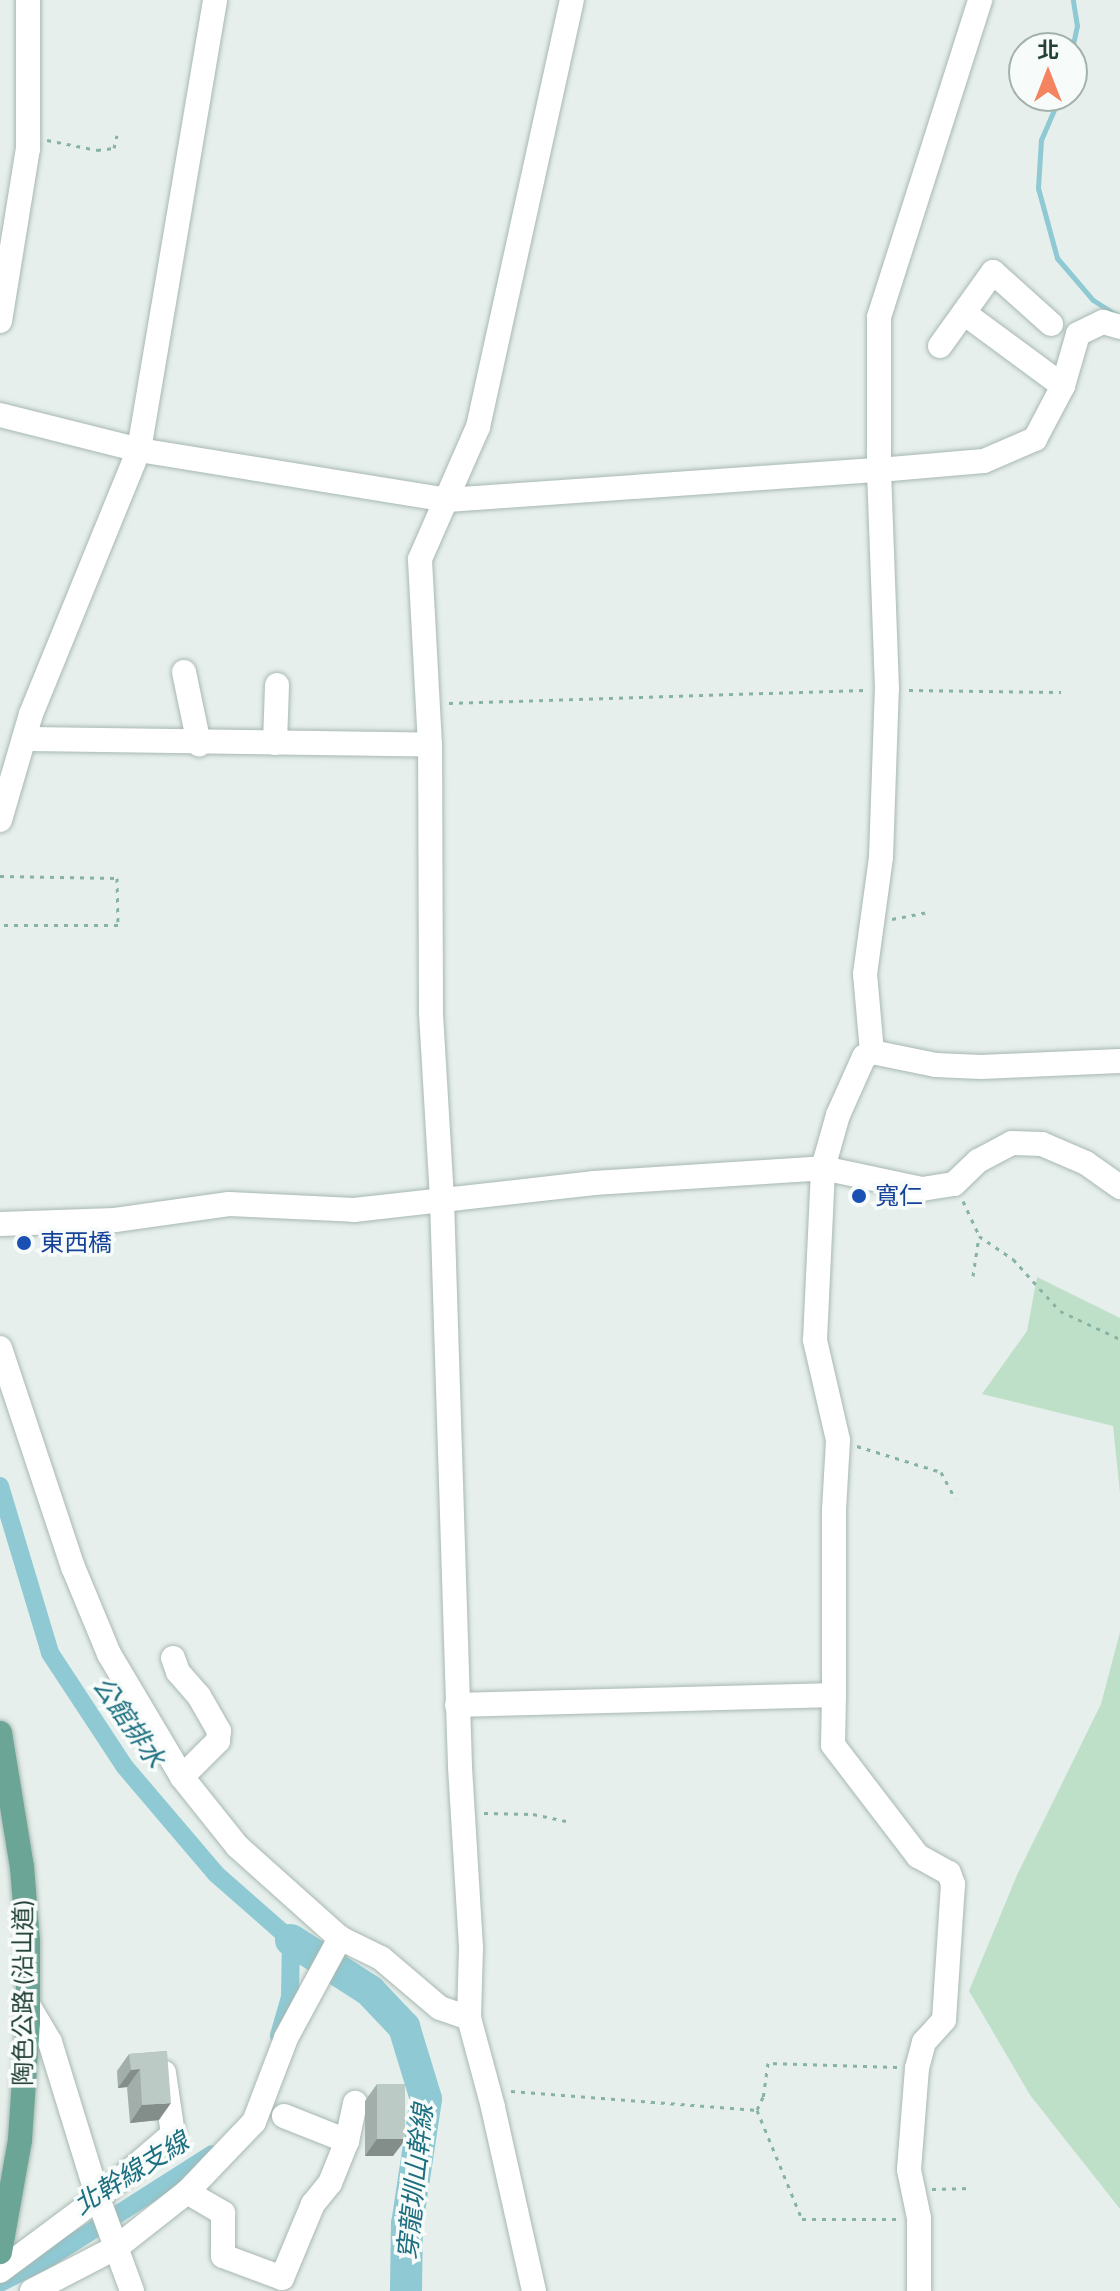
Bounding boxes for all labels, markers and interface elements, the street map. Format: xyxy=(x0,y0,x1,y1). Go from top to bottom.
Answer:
north arrow xyxy=(1008,32,1088,112)
text: 北 xyxy=(1037,33,1059,67)
place label: 寬仁 xyxy=(875,1182,923,1210)
marker: 寬仁 xyxy=(850,1187,868,1205)
place label: 東西橋 xyxy=(40,1229,112,1257)
marker: 東西橋 xyxy=(15,1234,33,1252)
water label: 公館排水 xyxy=(86,1670,172,1774)
street label: 陶色公路 (沿山道) xyxy=(9,1900,37,2086)
water label: 穿龍圳山幹線 xyxy=(391,2103,439,2261)
water label: 北幹線支線 xyxy=(68,2125,194,2221)

